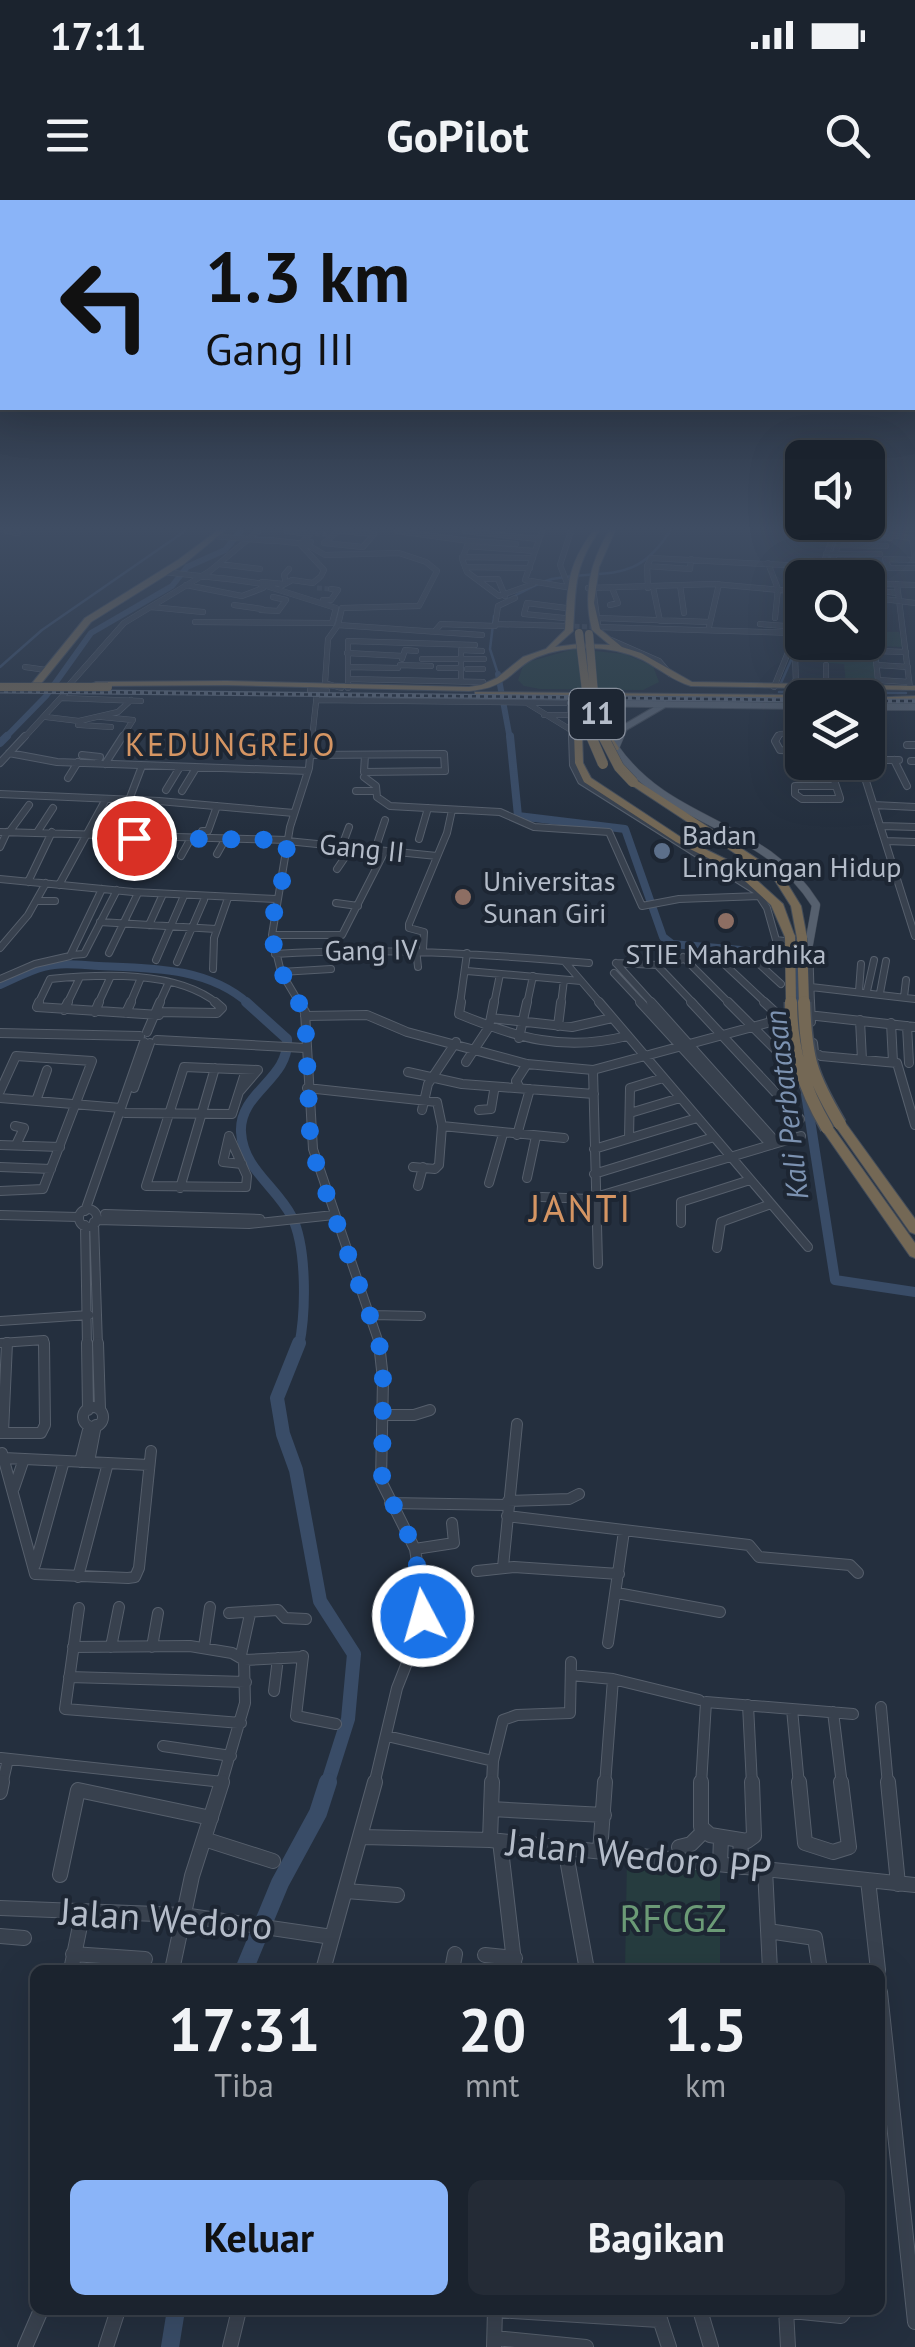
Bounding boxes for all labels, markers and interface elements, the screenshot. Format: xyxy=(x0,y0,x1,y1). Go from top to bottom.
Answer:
text: 17:11 xyxy=(50,11,146,60)
text: GoPilot xyxy=(386,106,529,164)
icon: menu xyxy=(40,108,95,163)
icon: search xyxy=(820,108,875,163)
text: 1.3 km xyxy=(205,231,410,321)
icon: left xyxy=(40,240,170,370)
text: Gang III xyxy=(205,319,355,377)
map controls xyxy=(785,440,885,780)
button: sound xyxy=(785,440,885,540)
button: search xyxy=(785,560,885,660)
button: layers xyxy=(785,680,885,780)
road number: 11 xyxy=(570,689,624,739)
district label: KEDUNGREJO xyxy=(125,723,337,765)
pin xyxy=(92,796,177,881)
icon: arrive xyxy=(107,811,162,866)
place label: Badan Lingkungan Hidup xyxy=(682,816,902,885)
street label: Gang II xyxy=(318,825,406,870)
marker: Badan Lingkungan Hidup xyxy=(651,840,673,862)
place label: Universitas Sunan Giri xyxy=(483,862,615,931)
marker: Universitas Sunan Giri xyxy=(452,886,474,908)
marker: STIE Mahardhika xyxy=(715,910,737,932)
street label: Gang IV xyxy=(324,930,418,969)
place label: STIE Mahardhika xyxy=(626,935,827,972)
water label: Kali Perbatasan xyxy=(755,1008,817,1202)
district label: JANTI xyxy=(527,1183,633,1232)
position arrow xyxy=(371,1564,475,1668)
street label: Jalan Wedoro PP xyxy=(502,1816,774,1893)
street label: Jalan Wedoro xyxy=(56,1885,274,1949)
park label: RFCGZ xyxy=(620,1893,726,1942)
text: 17:31 xyxy=(168,1990,320,2068)
text: 20 xyxy=(458,1990,526,2068)
text: 1.5 xyxy=(664,1990,747,2068)
text: Tiba xyxy=(214,2064,274,2106)
text: mnt xyxy=(465,2064,519,2106)
text: km xyxy=(685,2064,726,2106)
button: Keluar xyxy=(70,2180,448,2295)
button: Bagikan xyxy=(468,2180,845,2295)

